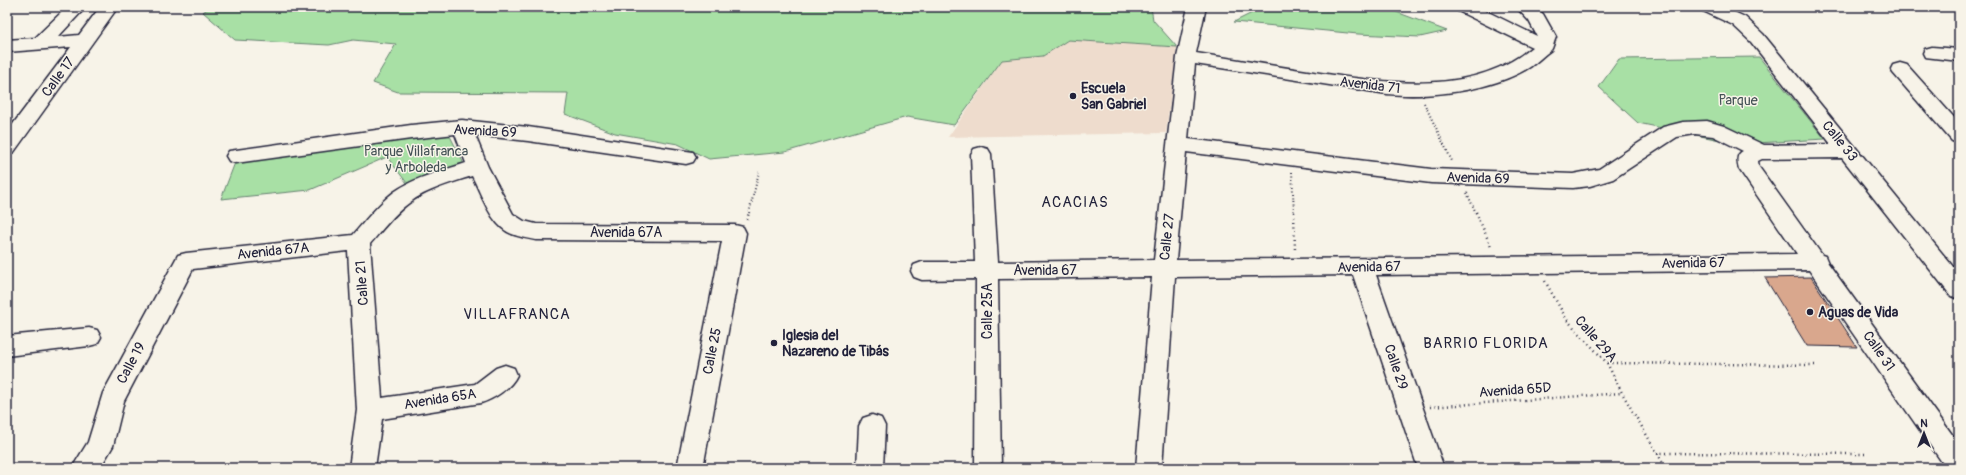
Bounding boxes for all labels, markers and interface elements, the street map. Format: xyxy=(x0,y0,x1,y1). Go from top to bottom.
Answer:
street label: Calle 17 xyxy=(38,53,78,100)
street label: Avenida 71 xyxy=(1339,73,1401,97)
place label: Escuela San Gabriel xyxy=(1081,80,1147,113)
marker: Escuela San Gabriel xyxy=(1068,91,1078,101)
park label: Parque xyxy=(1718,92,1758,109)
street label: Calle 33 xyxy=(1818,117,1862,165)
street label: Avenida 69 xyxy=(453,121,517,141)
park label: Parque Villafranca y Arboleda xyxy=(364,143,468,176)
street label: Avenida 69 xyxy=(1446,168,1510,188)
district label: ACACIAS xyxy=(1041,193,1109,212)
street label: Calle 27 xyxy=(1156,212,1178,261)
street label: Avenida 67A xyxy=(590,224,662,241)
street label: Avenida 67A xyxy=(236,239,310,263)
street label: Avenida 67 xyxy=(1661,254,1725,272)
street label: Avenida 67 xyxy=(1337,258,1401,276)
street label: Calle 21 xyxy=(352,260,372,306)
street label: Avenida 67 xyxy=(1013,262,1077,279)
street label: Calle 25A xyxy=(979,283,996,339)
place label: Aguas de Vida xyxy=(1818,304,1899,321)
district label: VILLAFRANCA xyxy=(463,305,571,324)
marker: Aguas de Vida xyxy=(1805,307,1815,317)
street label: Calle 29A xyxy=(1571,312,1621,366)
street label: Calle 25 xyxy=(699,326,725,376)
place label: Iglesia del Nazareno de Tibás xyxy=(782,327,889,360)
street label: Calle 31 xyxy=(1859,328,1899,374)
district label: BARRIO FLORIDA xyxy=(1423,334,1549,353)
marker: Iglesia del Nazareno de Tibás xyxy=(769,338,779,348)
street label: Calle 19 xyxy=(113,339,149,387)
street label: Calle 29 xyxy=(1380,342,1412,392)
street label: Avenida 65D xyxy=(1478,379,1552,401)
street label: Avenida 65A xyxy=(403,385,477,413)
north arrow xyxy=(1904,413,1944,453)
text: N xyxy=(1920,417,1928,430)

